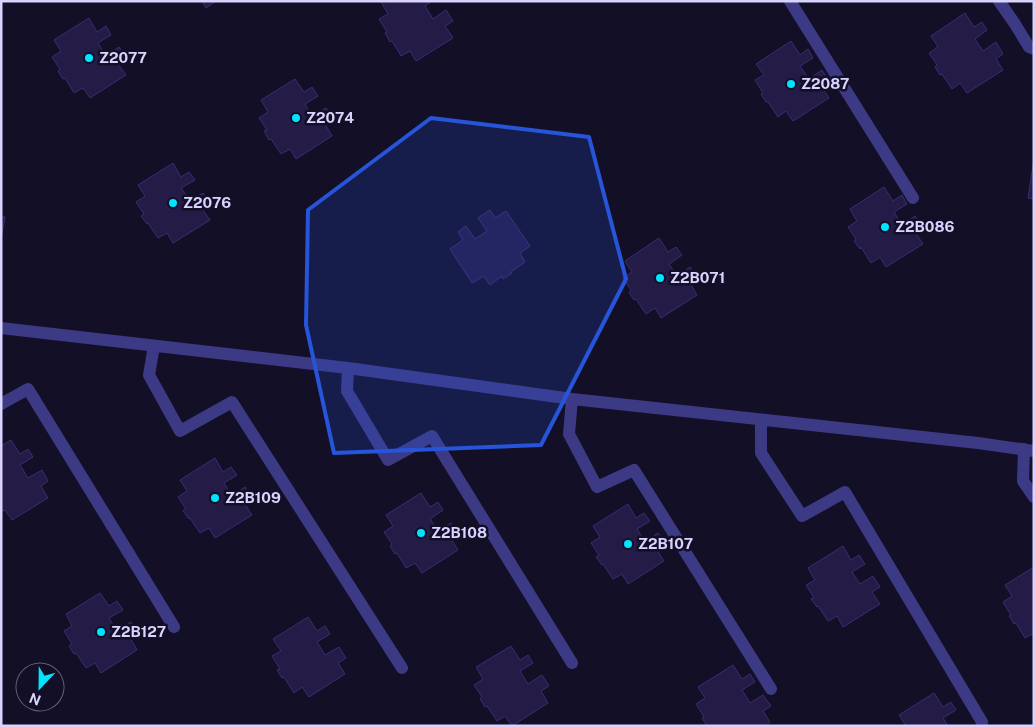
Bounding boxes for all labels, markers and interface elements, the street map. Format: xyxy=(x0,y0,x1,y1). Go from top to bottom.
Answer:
place label: Z2077 xyxy=(99,49,147,66)
marker: Z2077 xyxy=(83,52,95,64)
place label: Z2087 xyxy=(801,75,849,92)
marker: Z2087 xyxy=(785,78,797,90)
place label: Z2074 xyxy=(306,109,354,126)
marker: Z2074 xyxy=(290,112,302,124)
place label: Z2076 xyxy=(183,194,231,211)
marker: Z2076 xyxy=(167,197,179,209)
place label: Z2B086 xyxy=(895,218,954,235)
marker: Z2B086 xyxy=(879,221,891,233)
place label: Z2B071 xyxy=(670,269,725,286)
marker: Z2B071 xyxy=(654,272,666,284)
place label: Z2B109 xyxy=(225,489,281,506)
marker: Z2B109 xyxy=(209,492,221,504)
place label: Z2B108 xyxy=(431,524,487,541)
marker: Z2B108 xyxy=(415,527,427,539)
place label: Z2B107 xyxy=(638,535,693,552)
marker: Z2B107 xyxy=(622,538,634,550)
place label: Z2B127 xyxy=(111,623,166,640)
marker: Z2B127 xyxy=(95,626,107,638)
north arrow xyxy=(15,662,65,712)
text: N xyxy=(27,690,43,709)

